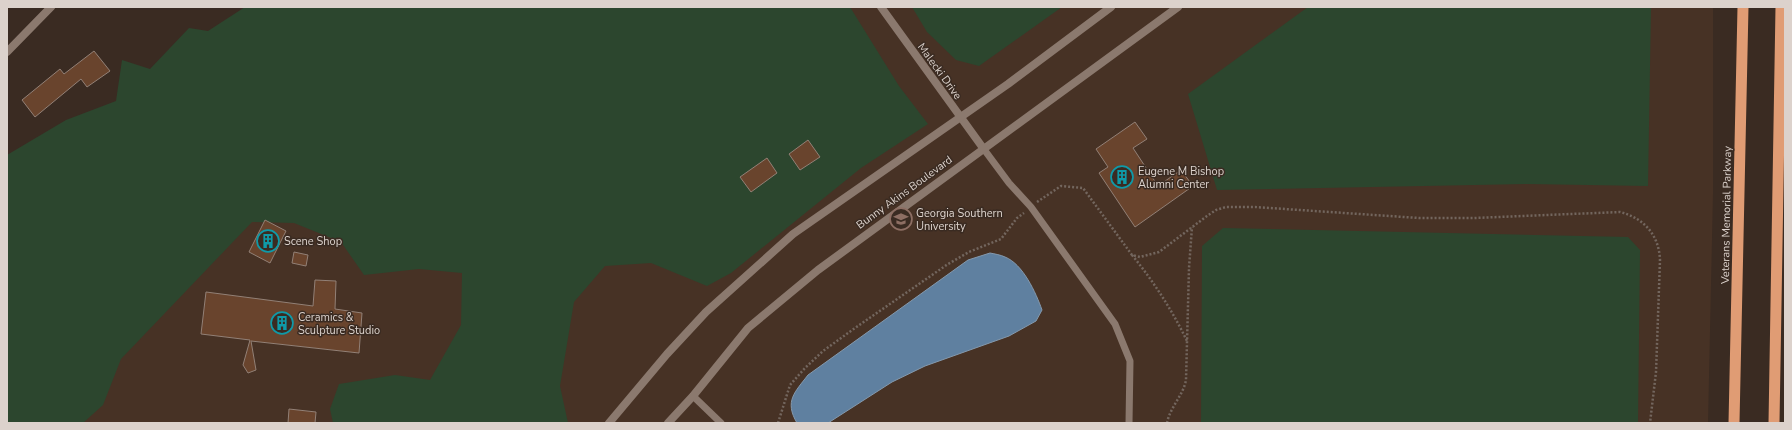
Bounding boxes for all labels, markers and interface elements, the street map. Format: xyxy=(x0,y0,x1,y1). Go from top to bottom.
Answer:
street label: Malecki Drive xyxy=(914,40,965,103)
street label: Veterans Memorial Parkway xyxy=(1718,146,1735,285)
street label: Bunny Akins Boulevard xyxy=(853,152,955,232)
building icon: Eugene M Bishop Alumni Center xyxy=(1109,164,1135,190)
place label: Eugene M Bishop Alumni Center xyxy=(1138,164,1224,192)
school or university icon: Georgia Southern University xyxy=(888,206,914,232)
place label: Georgia Southern University xyxy=(916,206,1003,234)
building icon: Scene Shop xyxy=(255,228,281,254)
place label: Scene Shop xyxy=(284,234,342,249)
building icon: Ceramics & Sculpture Studio xyxy=(269,310,295,336)
place label: Ceramics & Sculpture Studio xyxy=(298,310,380,338)

